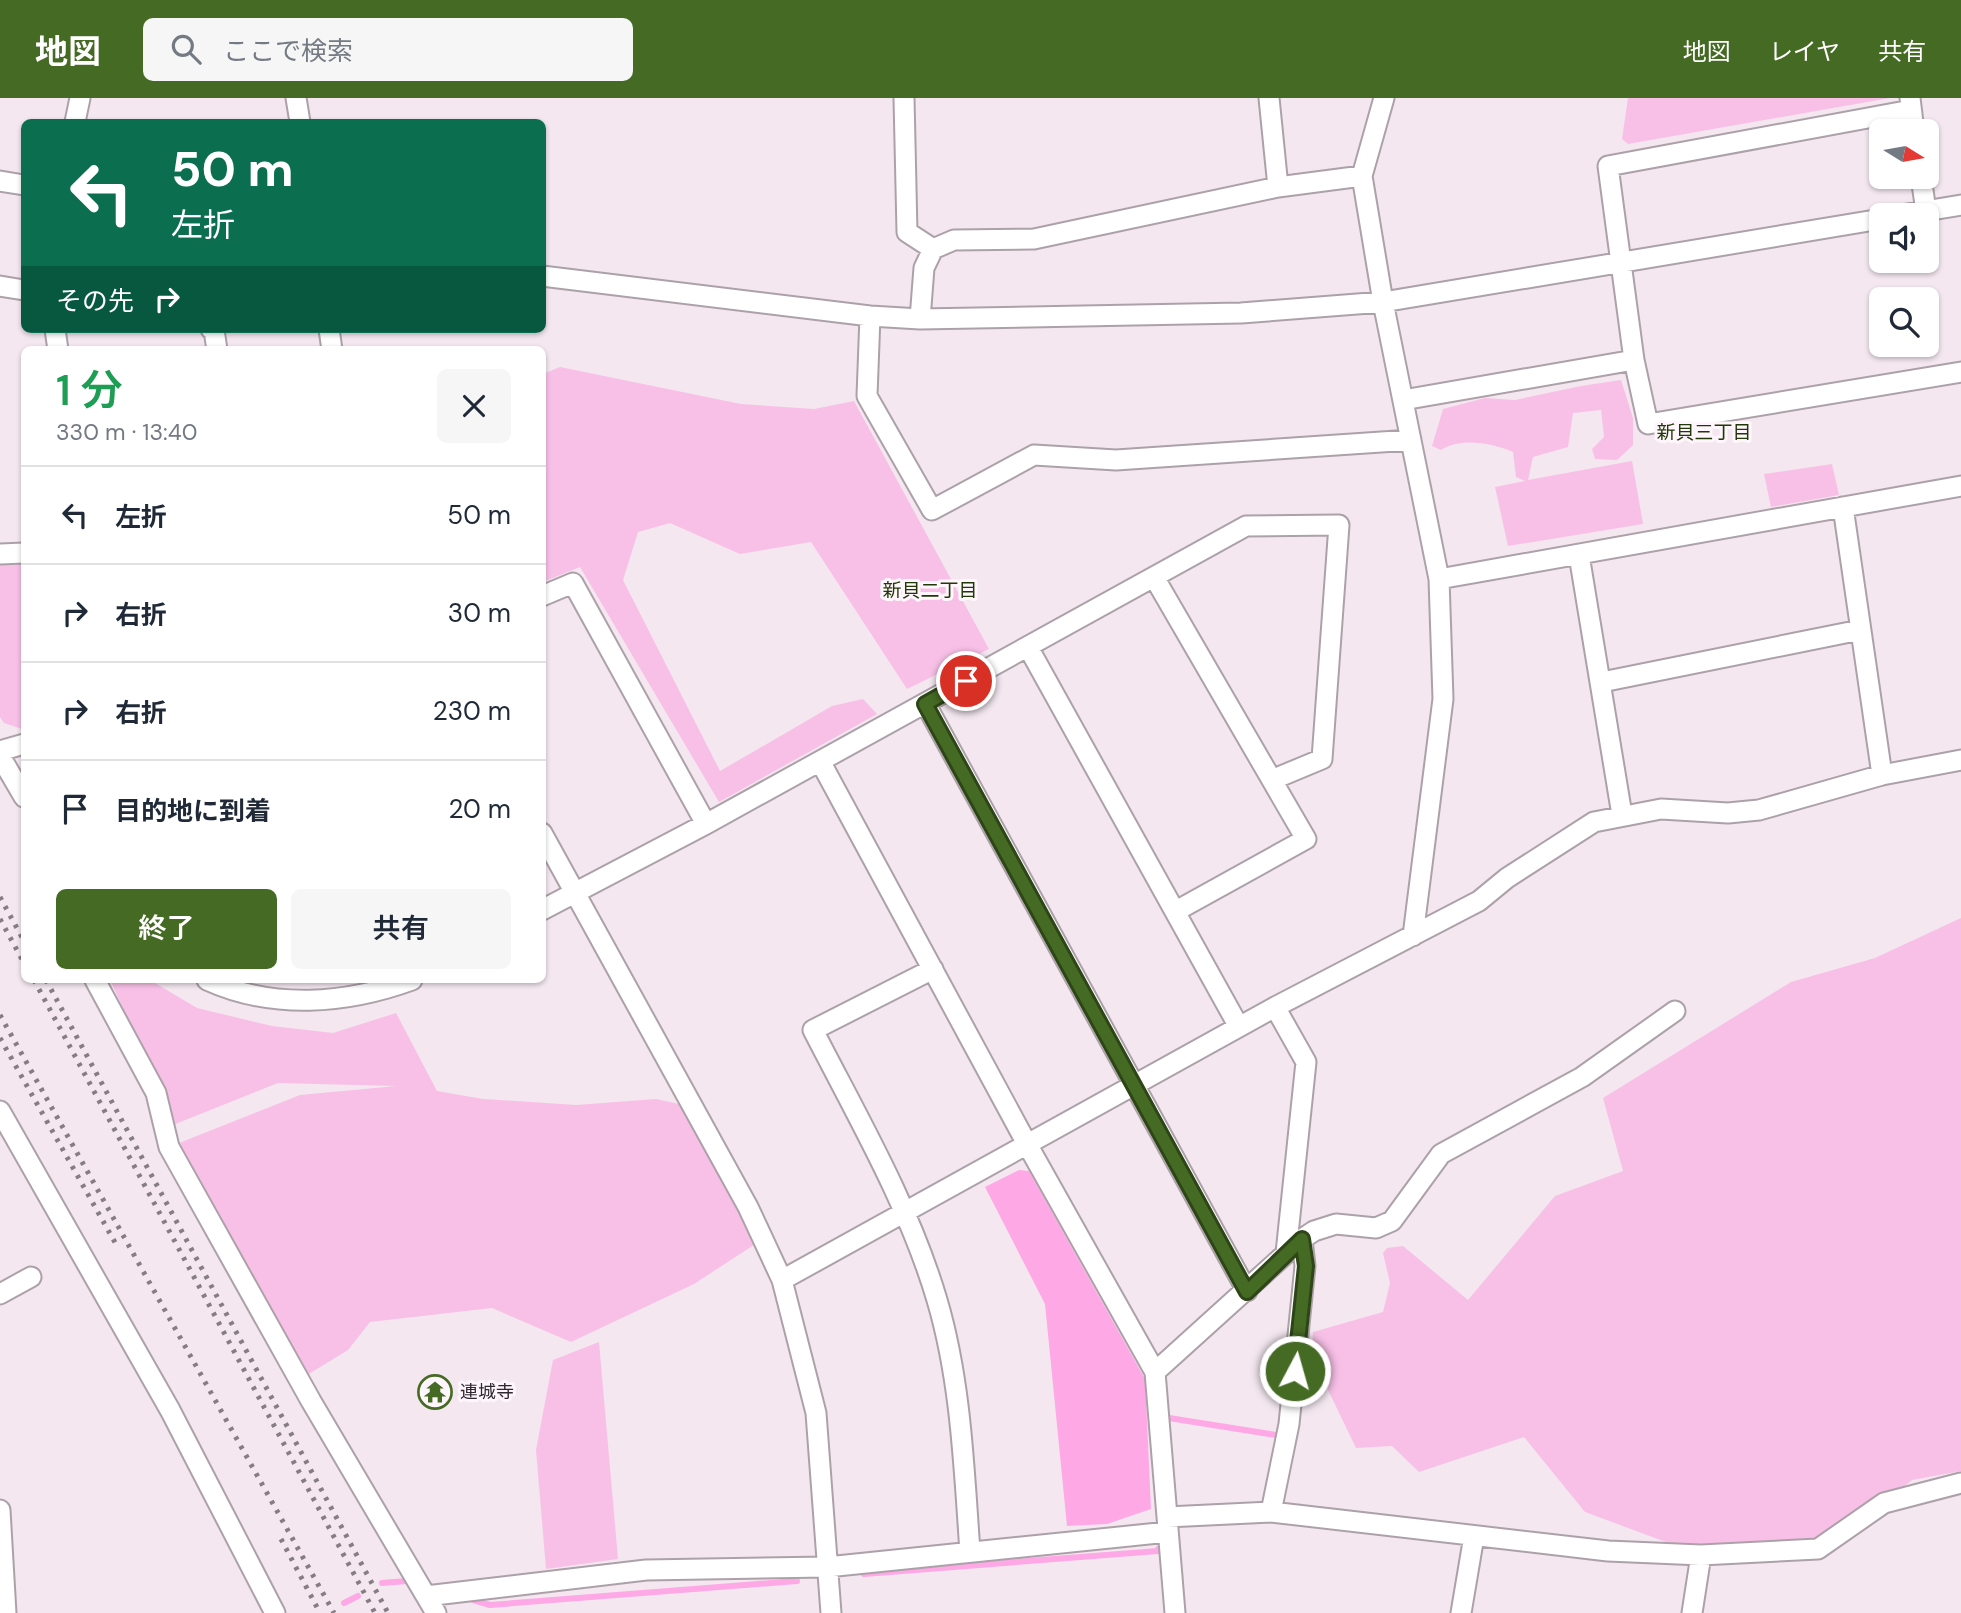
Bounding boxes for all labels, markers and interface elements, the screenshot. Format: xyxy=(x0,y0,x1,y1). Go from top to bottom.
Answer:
search box xyxy=(143,18,633,81)
text: 地図 xyxy=(35,30,101,73)
icon: search xyxy=(167,30,205,68)
text: ここで検索 xyxy=(223,34,353,68)
text: 地図 xyxy=(1683,36,1731,67)
text: レイヤ xyxy=(1769,36,1840,67)
text: 共有 xyxy=(1878,36,1926,67)
north arrow xyxy=(1869,119,1939,189)
map controls xyxy=(1869,119,1939,357)
text: 50 m xyxy=(171,137,294,201)
icon: left xyxy=(56,147,147,238)
button: sound xyxy=(1869,203,1939,273)
text: 左折 xyxy=(171,204,235,246)
icon: right xyxy=(148,280,186,318)
text: その先 xyxy=(56,284,134,318)
button: search xyxy=(1869,287,1939,357)
text: 1 分 xyxy=(56,363,123,418)
button: close xyxy=(437,369,511,443)
text: 330 m · 13:40 xyxy=(56,417,197,447)
district label: 新貝三丁目 xyxy=(1656,420,1752,445)
icon: left xyxy=(56,496,94,534)
text: 50 m xyxy=(447,498,511,532)
text: 左折 xyxy=(115,500,167,534)
district label: 新貝二丁目 xyxy=(882,578,978,603)
icon: right xyxy=(56,594,94,632)
text: 30 m xyxy=(448,596,511,630)
text: 右折 xyxy=(115,598,167,632)
pin xyxy=(936,651,996,711)
icon: arrive xyxy=(947,662,985,700)
icon: right xyxy=(56,692,94,730)
text: 230 m xyxy=(433,694,511,728)
text: 右折 xyxy=(115,696,167,730)
icon: arrive xyxy=(56,790,94,828)
text: 20 m xyxy=(448,792,511,826)
text: 目的地に到着 xyxy=(115,794,271,828)
button: 終了 xyxy=(56,889,277,969)
button: 共有 xyxy=(291,889,511,969)
position arrow xyxy=(1258,1334,1332,1408)
temple icon: 連城寺 xyxy=(416,1373,454,1411)
place label: 連城寺 xyxy=(460,1380,514,1404)

